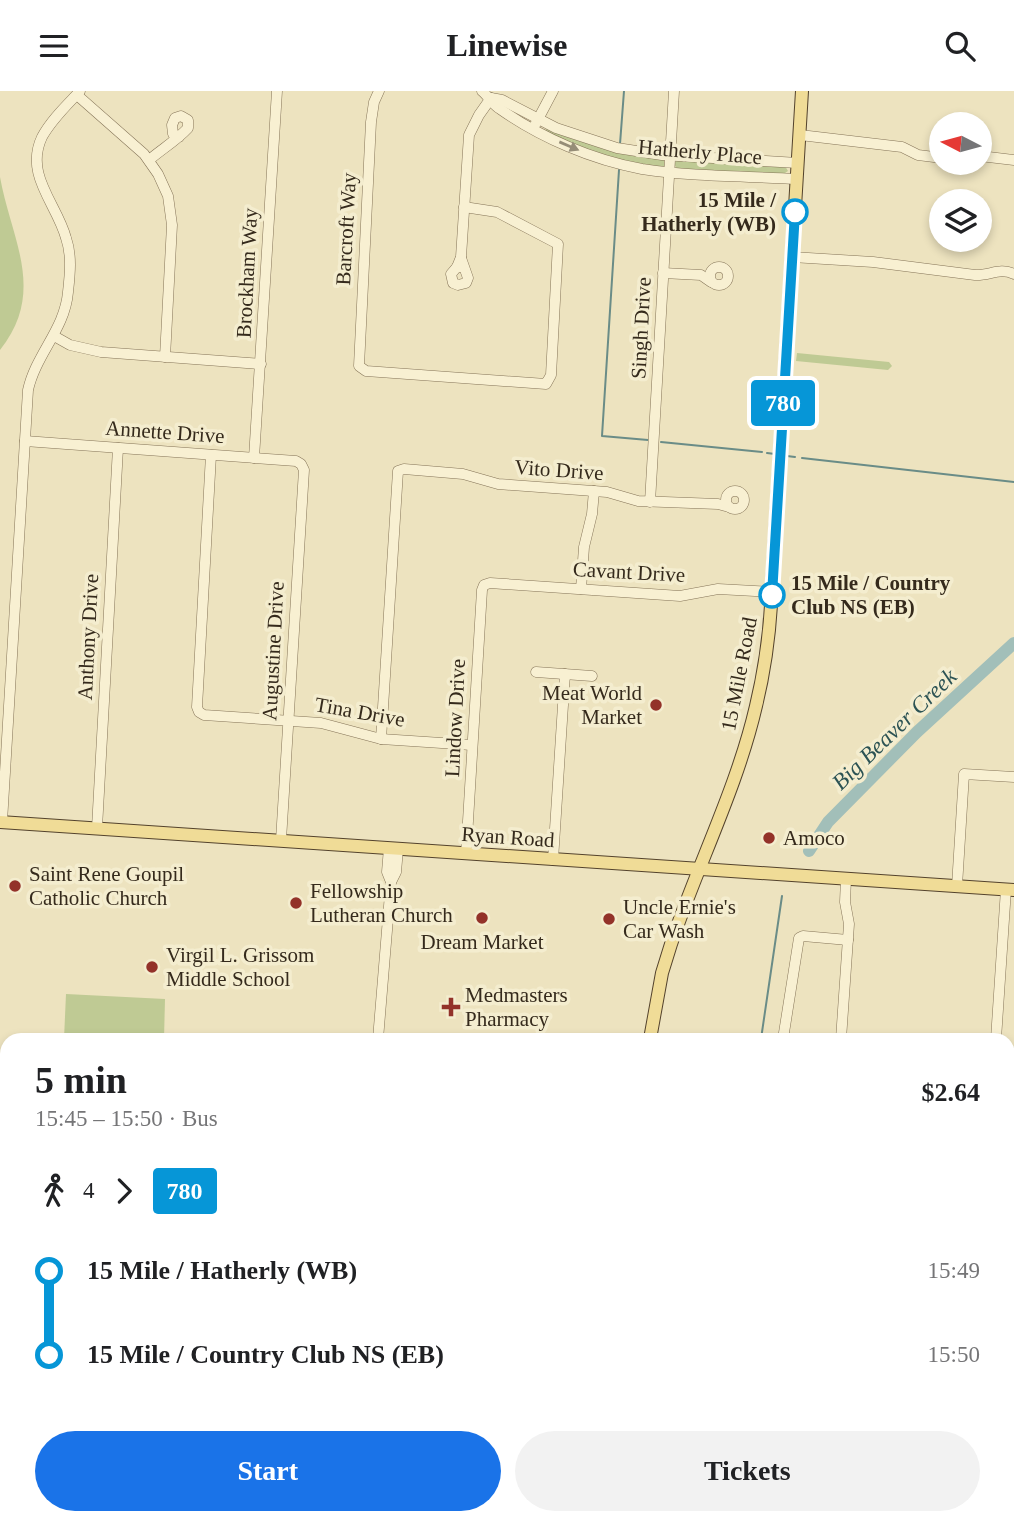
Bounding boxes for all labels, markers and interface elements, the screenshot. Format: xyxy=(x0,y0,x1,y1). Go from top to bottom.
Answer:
icon: menu xyxy=(35,27,73,65)
text: Linewise xyxy=(447,27,567,63)
icon: search xyxy=(941,27,979,65)
north arrow xyxy=(929,112,992,175)
map controls xyxy=(929,112,992,252)
street label: Hatherly Place xyxy=(637,135,763,169)
one-way arrow xyxy=(559,140,579,152)
street label: Barcroft Way xyxy=(331,172,361,286)
place label: 15 Mile / Hatherly (WB) xyxy=(641,188,777,236)
button: layers xyxy=(929,189,992,252)
marker: 15 Mile / Hatherly (WB) xyxy=(782,199,808,225)
street label: Brockham Way xyxy=(232,207,262,339)
street label: Singh Drive xyxy=(626,276,656,380)
line badge: 780 xyxy=(743,380,823,426)
text: 780 xyxy=(765,390,801,416)
street label: Annette Drive xyxy=(105,416,225,448)
street label: Vito Drive xyxy=(514,455,604,485)
street label: Cavant Drive xyxy=(572,557,686,587)
place label: 15 Mile / Country Club NS (EB) xyxy=(791,571,951,619)
street label: Anthony Drive xyxy=(73,573,103,701)
street label: Augustine Drive xyxy=(257,581,289,721)
marker: 15 Mile / Country Club NS (EB) xyxy=(759,582,785,608)
street label: 15 Mile Road xyxy=(716,615,762,733)
street label: Lindow Drive xyxy=(440,658,470,778)
water label: Big Beaver Creek xyxy=(827,663,962,795)
place label: Meat World Market xyxy=(542,681,642,729)
street label: Tina Drive xyxy=(313,692,407,732)
marker: Meat World Market xyxy=(648,697,664,713)
street label: Ryan Road xyxy=(461,822,556,852)
place label: Amoco xyxy=(783,826,845,850)
marker: Amoco xyxy=(761,830,777,846)
place label: Saint Rene Goupil Catholic Church xyxy=(29,862,184,910)
marker: Saint Rene Goupil Catholic Church xyxy=(7,878,23,894)
place label: Fellowship Lutheran Church xyxy=(310,879,453,927)
marker: Fellowship Lutheran Church xyxy=(288,895,304,911)
place label: Uncle Ernie's Car Wash xyxy=(623,895,736,943)
marker: Dream Market xyxy=(474,910,490,926)
marker: Uncle Ernie's Car Wash xyxy=(601,911,617,927)
place label: Dream Market xyxy=(420,930,544,954)
place label: Virgil L. Grissom Middle School xyxy=(166,943,314,991)
marker: Virgil L. Grissom Middle School xyxy=(144,959,160,975)
place label: Medmasters Pharmacy xyxy=(465,983,568,1031)
marker: Medmasters Pharmacy xyxy=(443,999,459,1015)
text: 5 min xyxy=(35,1059,127,1101)
text: $2.64 xyxy=(922,1078,980,1107)
text: 15:45 – 15:50 · Bus xyxy=(35,1106,218,1131)
icon: walk xyxy=(35,1172,73,1210)
icon: forward xyxy=(105,1172,143,1210)
text: 4 xyxy=(83,1178,95,1203)
text: 780 xyxy=(167,1178,203,1204)
text: 15 Mile / Hatherly (WB) xyxy=(87,1256,357,1285)
text: 15:49 xyxy=(928,1258,980,1283)
text: 15 Mile / Country Club NS (EB) xyxy=(87,1340,444,1369)
text: 15:50 xyxy=(928,1342,980,1367)
button: Start xyxy=(35,1431,501,1511)
button: Tickets xyxy=(515,1431,980,1511)

